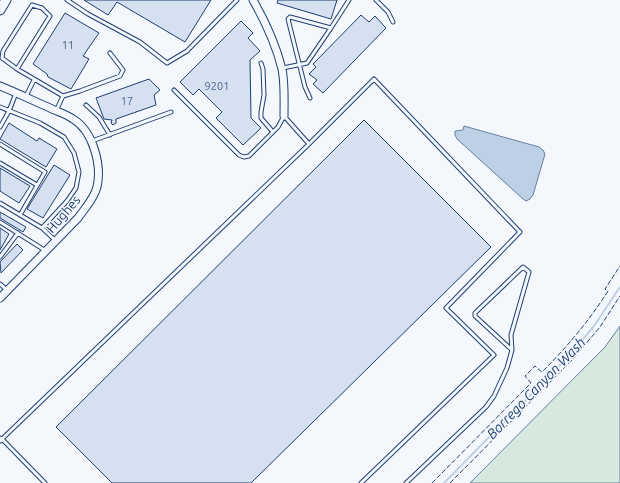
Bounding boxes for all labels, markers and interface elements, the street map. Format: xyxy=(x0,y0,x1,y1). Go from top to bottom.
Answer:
house number: 11 xyxy=(62,39,74,51)
house number: 9201 xyxy=(205,80,229,92)
house number: 17 xyxy=(121,95,133,107)
street label: Hughes xyxy=(43,192,83,235)
water label: Borrego Canyon Wash xyxy=(483,334,589,442)

